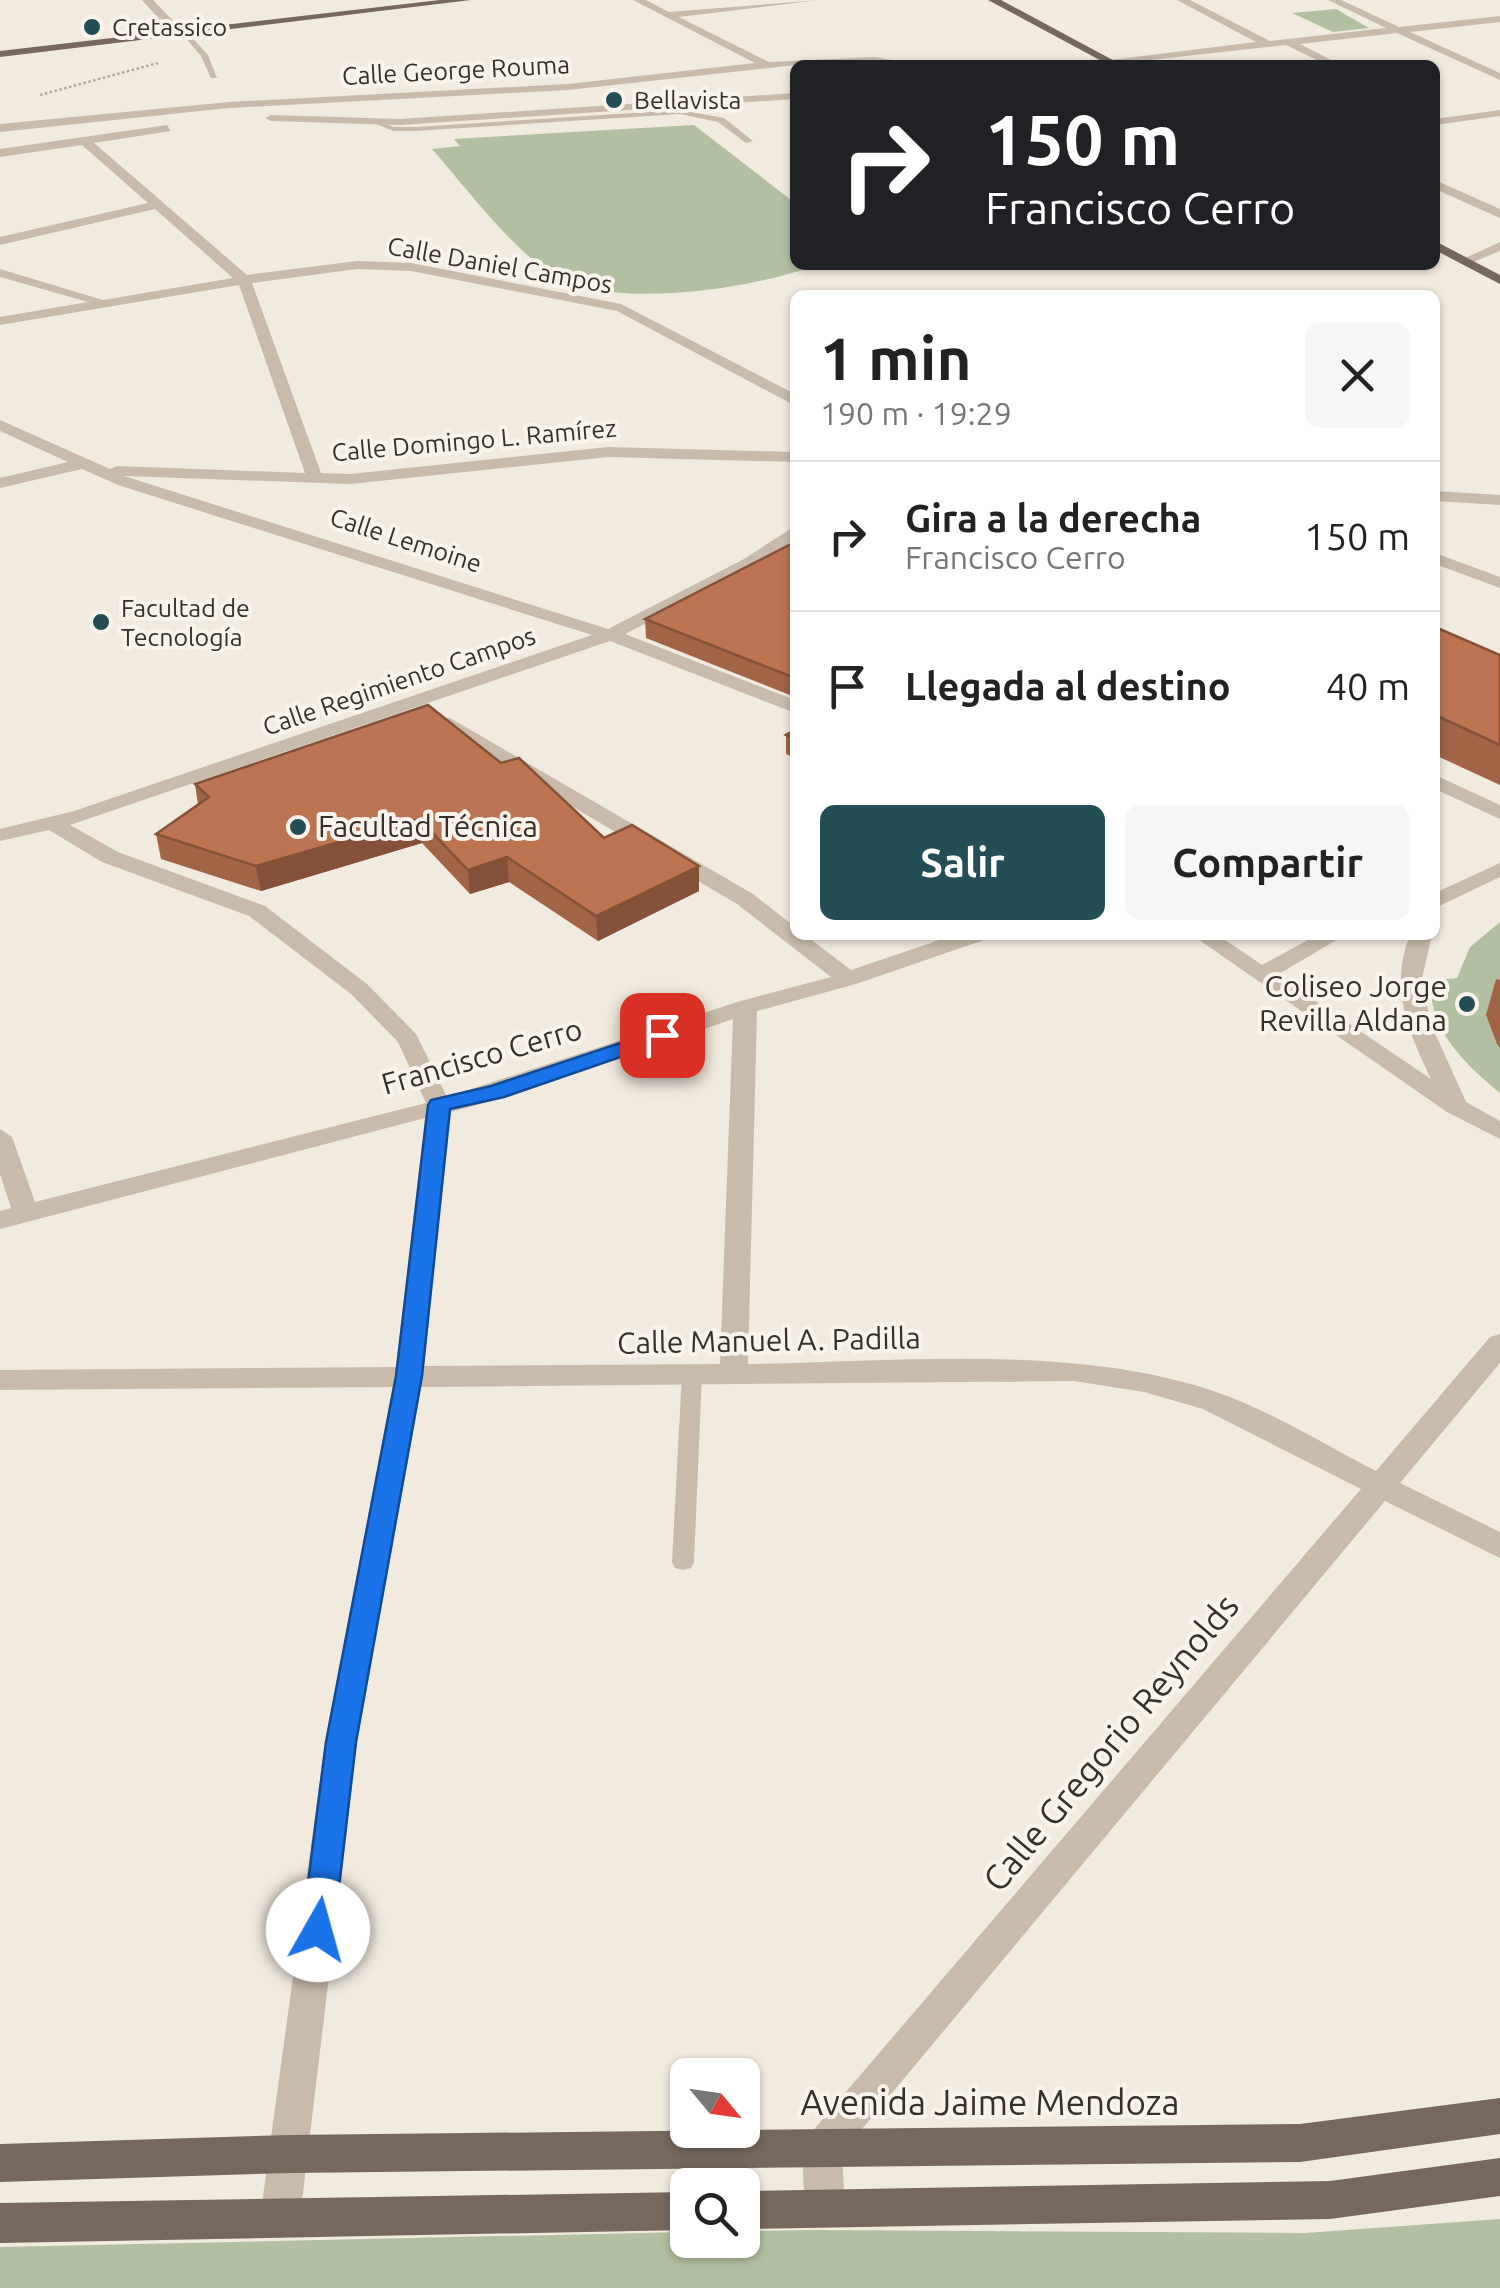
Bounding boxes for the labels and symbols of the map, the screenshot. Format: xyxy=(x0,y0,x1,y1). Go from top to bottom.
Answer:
place label: Cretassico xyxy=(112,13,227,41)
marker: Cretassico xyxy=(81,16,103,38)
street label: Calle George Rouma xyxy=(341,50,571,90)
place label: Bellavista xyxy=(634,86,741,114)
marker: Bellavista xyxy=(603,89,625,111)
street label: Calle Daniel Campos xyxy=(385,231,615,299)
street label: Calle Domingo L. Ramírez xyxy=(330,414,618,466)
street label: Calle Lemoine xyxy=(327,502,485,578)
place label: Facultad de Tecnología xyxy=(121,594,250,651)
marker: Facultad de Tecnología xyxy=(90,611,112,633)
street label: Calle Regimiento Campos xyxy=(259,621,539,741)
place label: Facultad Técnica xyxy=(318,809,538,843)
marker: Facultad Técnica xyxy=(287,816,309,838)
place label: Coliseo Jorge Revilla Aldana xyxy=(1259,969,1447,1037)
pin xyxy=(620,993,705,1078)
marker: Coliseo Jorge Revilla Aldana xyxy=(1456,993,1478,1015)
street label: Francisco Cerro xyxy=(378,1011,586,1101)
street label: Calle Manuel A. Padilla xyxy=(617,1320,921,1360)
street label: Calle Gregorio Reynolds xyxy=(974,1586,1246,1899)
position arrow xyxy=(266,1878,370,1982)
north arrow xyxy=(670,2058,760,2148)
street label: Avenida Jaime Mendoza xyxy=(800,2082,1180,2122)

